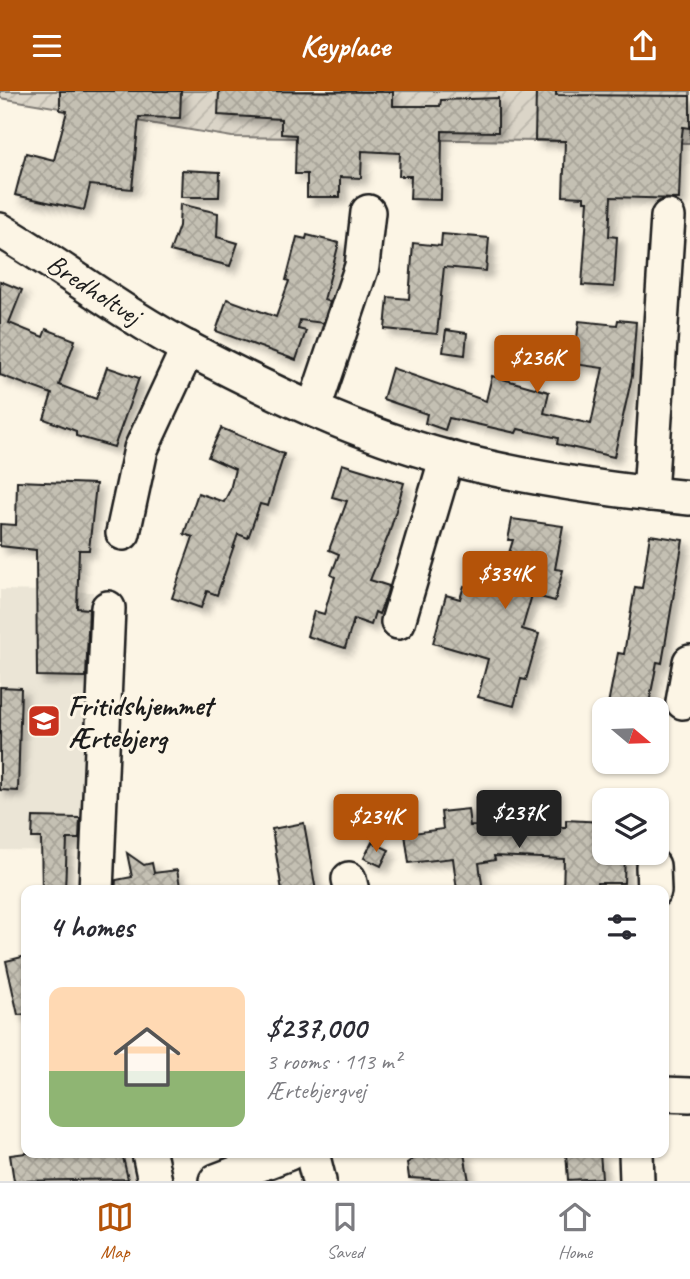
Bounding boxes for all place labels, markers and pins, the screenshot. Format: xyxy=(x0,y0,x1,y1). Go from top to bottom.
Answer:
pin: $236K xyxy=(488,335,586,395)
pin: $334K xyxy=(456,552,554,611)
place label: Fritidshjemmet Ærtebjerg xyxy=(68,688,217,755)
school or university icon: Fritidshjemmet Ærtebjerg xyxy=(25,702,63,740)
pin: $237K xyxy=(470,791,568,850)
pin: $234K xyxy=(327,795,425,854)

